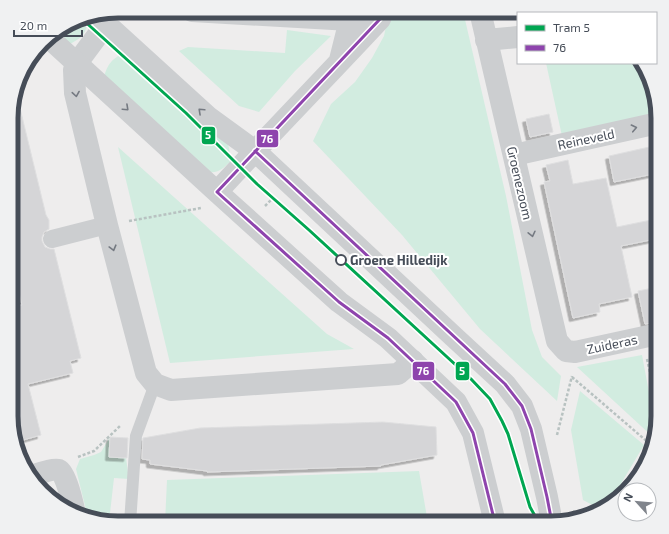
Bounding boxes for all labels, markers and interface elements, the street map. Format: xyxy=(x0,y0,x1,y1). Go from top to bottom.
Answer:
scale bar xyxy=(14,12,82,38)
legend xyxy=(517,12,657,64)
text: 20 m xyxy=(20,18,47,32)
text: Tram 5 xyxy=(553,20,590,34)
text: 76 xyxy=(553,40,566,54)
one-way arrow xyxy=(71,91,80,97)
one-way arrow xyxy=(121,103,129,111)
one-way arrow xyxy=(198,108,206,116)
street label: Reineveld xyxy=(556,125,616,153)
one-way arrow xyxy=(631,125,637,133)
line badge: 5 xyxy=(201,126,216,145)
text: 5 xyxy=(205,128,211,141)
line badge: 76 xyxy=(256,129,279,148)
text: 76 xyxy=(261,132,274,145)
street label: Groenezoom xyxy=(504,145,536,221)
one-way arrow xyxy=(527,230,535,237)
one-way arrow xyxy=(108,244,117,251)
place label: Groene Hilledijk xyxy=(350,252,448,268)
marker: Groene Hilledijk xyxy=(335,254,347,266)
street label: Zuideras xyxy=(585,331,639,357)
line badge: 76 xyxy=(412,361,435,381)
line badge: 5 xyxy=(455,361,470,381)
text: 76 xyxy=(417,364,430,377)
text: 5 xyxy=(459,364,465,377)
north arrow xyxy=(617,482,657,522)
text: N xyxy=(620,491,635,504)

